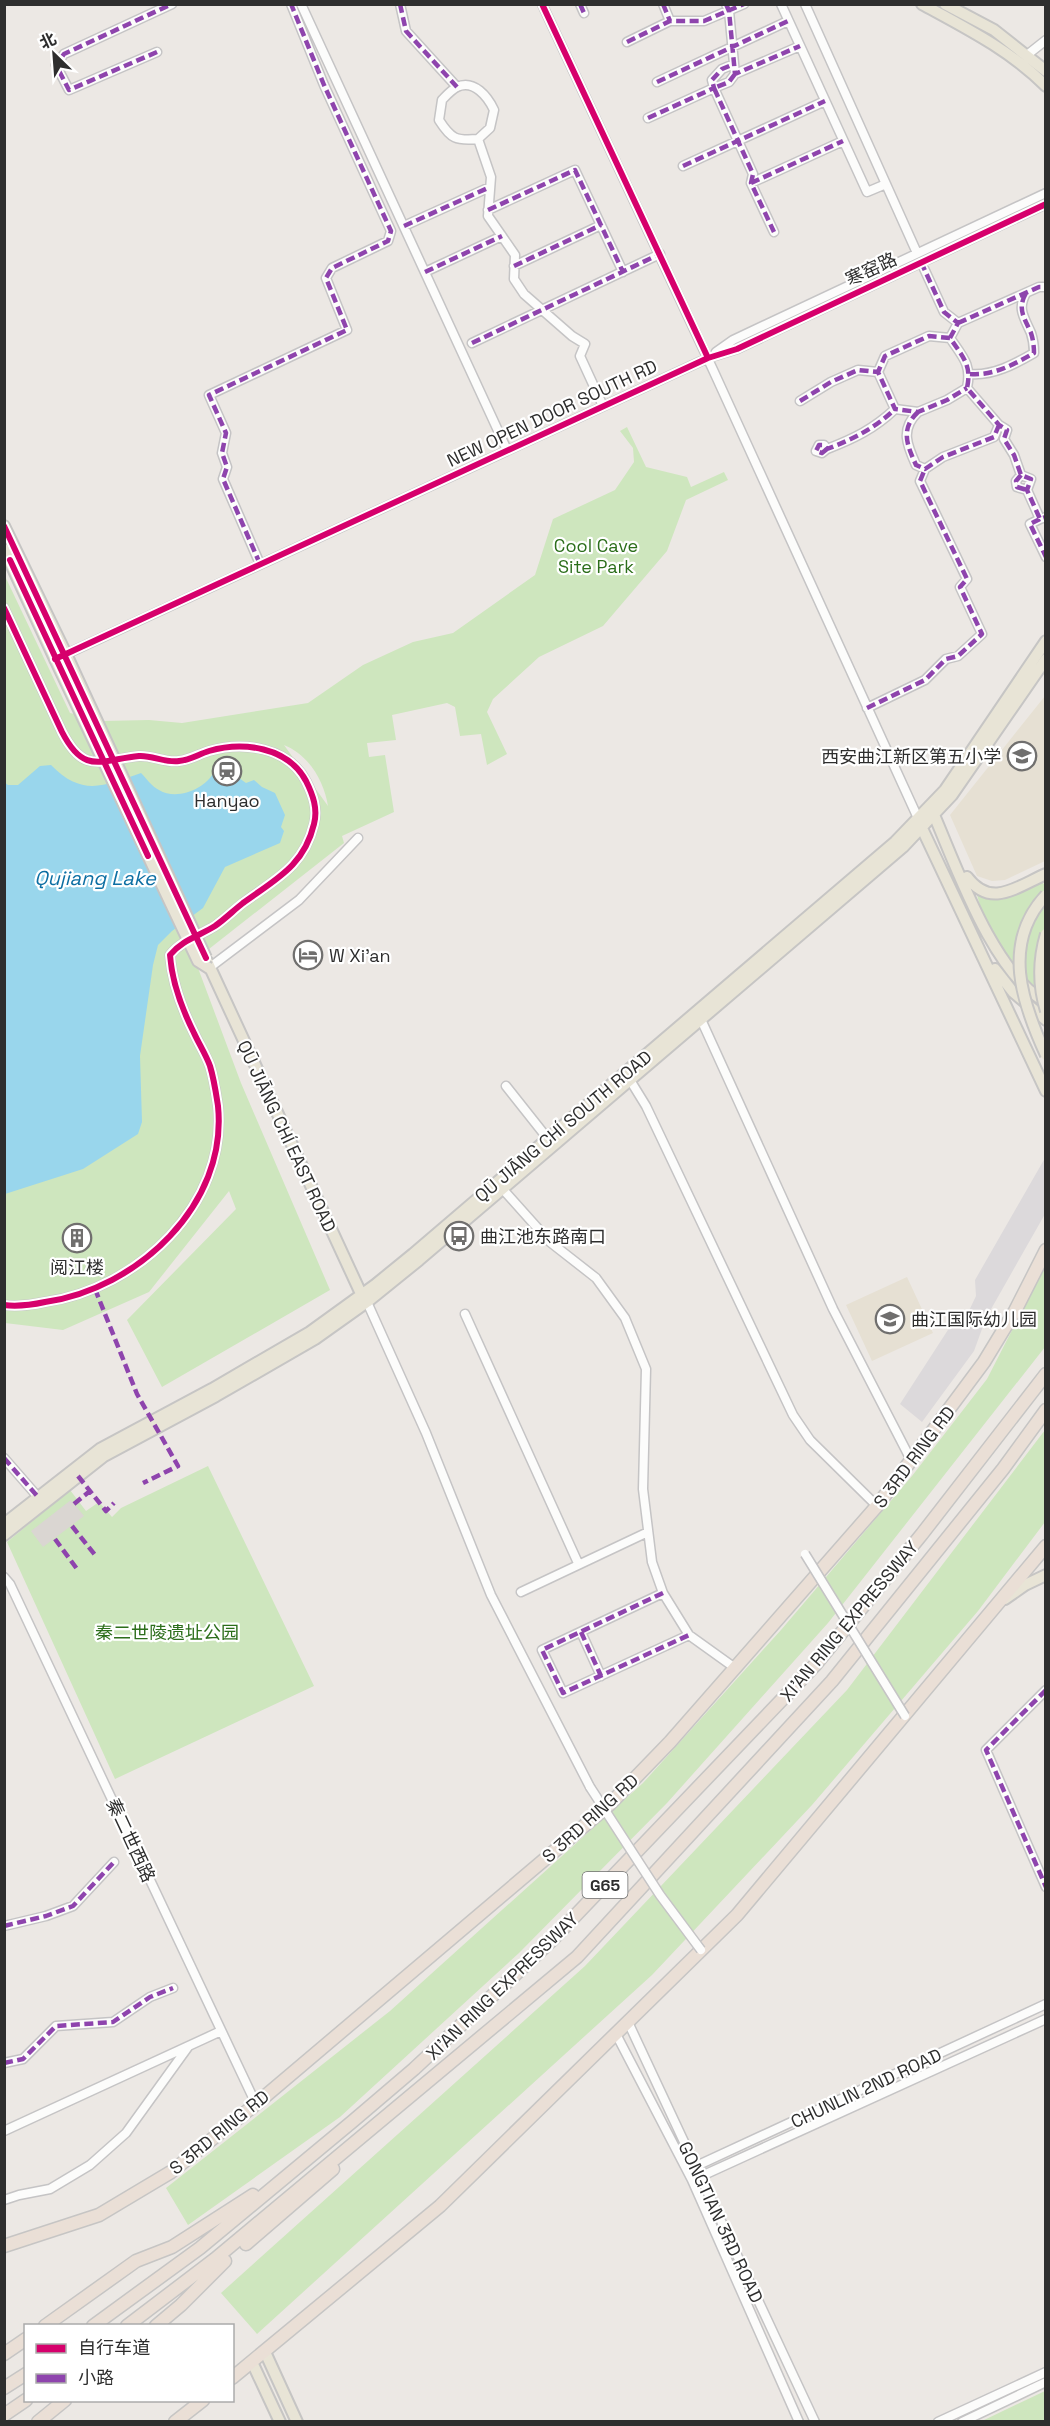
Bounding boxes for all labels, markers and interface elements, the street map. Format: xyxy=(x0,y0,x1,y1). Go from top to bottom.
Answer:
north arrow xyxy=(24,24,84,84)
text: 北 xyxy=(36,28,60,54)
street label: 寒窑路 xyxy=(842,247,900,291)
street label: NEW OPEN DOOR SOUTH RD xyxy=(443,354,661,472)
park label: Cool Cave Site Park xyxy=(554,534,638,578)
school or university icon: 西安曲江新区第五小学 xyxy=(1006,740,1038,772)
place label: 西安曲江新区第五小学 xyxy=(821,745,1001,768)
station icon: Hanyao xyxy=(211,755,243,787)
place label: Hanyao xyxy=(194,789,260,812)
water label: Qujiang Lake xyxy=(34,865,157,891)
hotel icon: W Xi'an xyxy=(292,939,324,971)
place label: W Xi'an xyxy=(329,944,391,967)
street label: QŪ JIĀNG CHÍ EAST ROAD xyxy=(232,1036,342,1236)
street label: QŪ JIĀNG CHÍ SOUTH ROAD xyxy=(470,1045,656,1207)
bus stop icon: 曲江池东路南口 xyxy=(443,1220,475,1252)
building icon: 阅江楼 xyxy=(61,1222,93,1254)
place label: 曲江池东路南口 xyxy=(480,1225,606,1248)
place label: 阅江楼 xyxy=(50,1256,104,1279)
school or university icon: 曲江国际幼儿园 xyxy=(874,1303,906,1335)
place label: 曲江国际幼儿园 xyxy=(911,1308,1037,1331)
street label: S 3RD RING RD xyxy=(868,1401,960,1513)
street label: XI'AN RING EXPRESSWAY xyxy=(775,1536,923,1706)
park label: 秦二世陵遗址公园 xyxy=(95,1621,239,1644)
street label: S 3RD RING RD xyxy=(537,1769,643,1867)
street label: 秦二世西路 xyxy=(102,1794,160,1886)
road number: G65 xyxy=(582,1872,628,1898)
street label: XI'AN RING EXPRESSWAY xyxy=(421,1907,583,2065)
street label: CHUNLIN 2ND ROAD xyxy=(787,2043,945,2133)
street label: S 3RD RING RD xyxy=(164,2085,274,2179)
street label: GONGTIAN 3RD ROAD xyxy=(673,2138,769,2306)
legend xyxy=(24,2324,234,2402)
text: 自行车道 xyxy=(78,2336,150,2359)
text: 小路 xyxy=(78,2366,114,2389)

